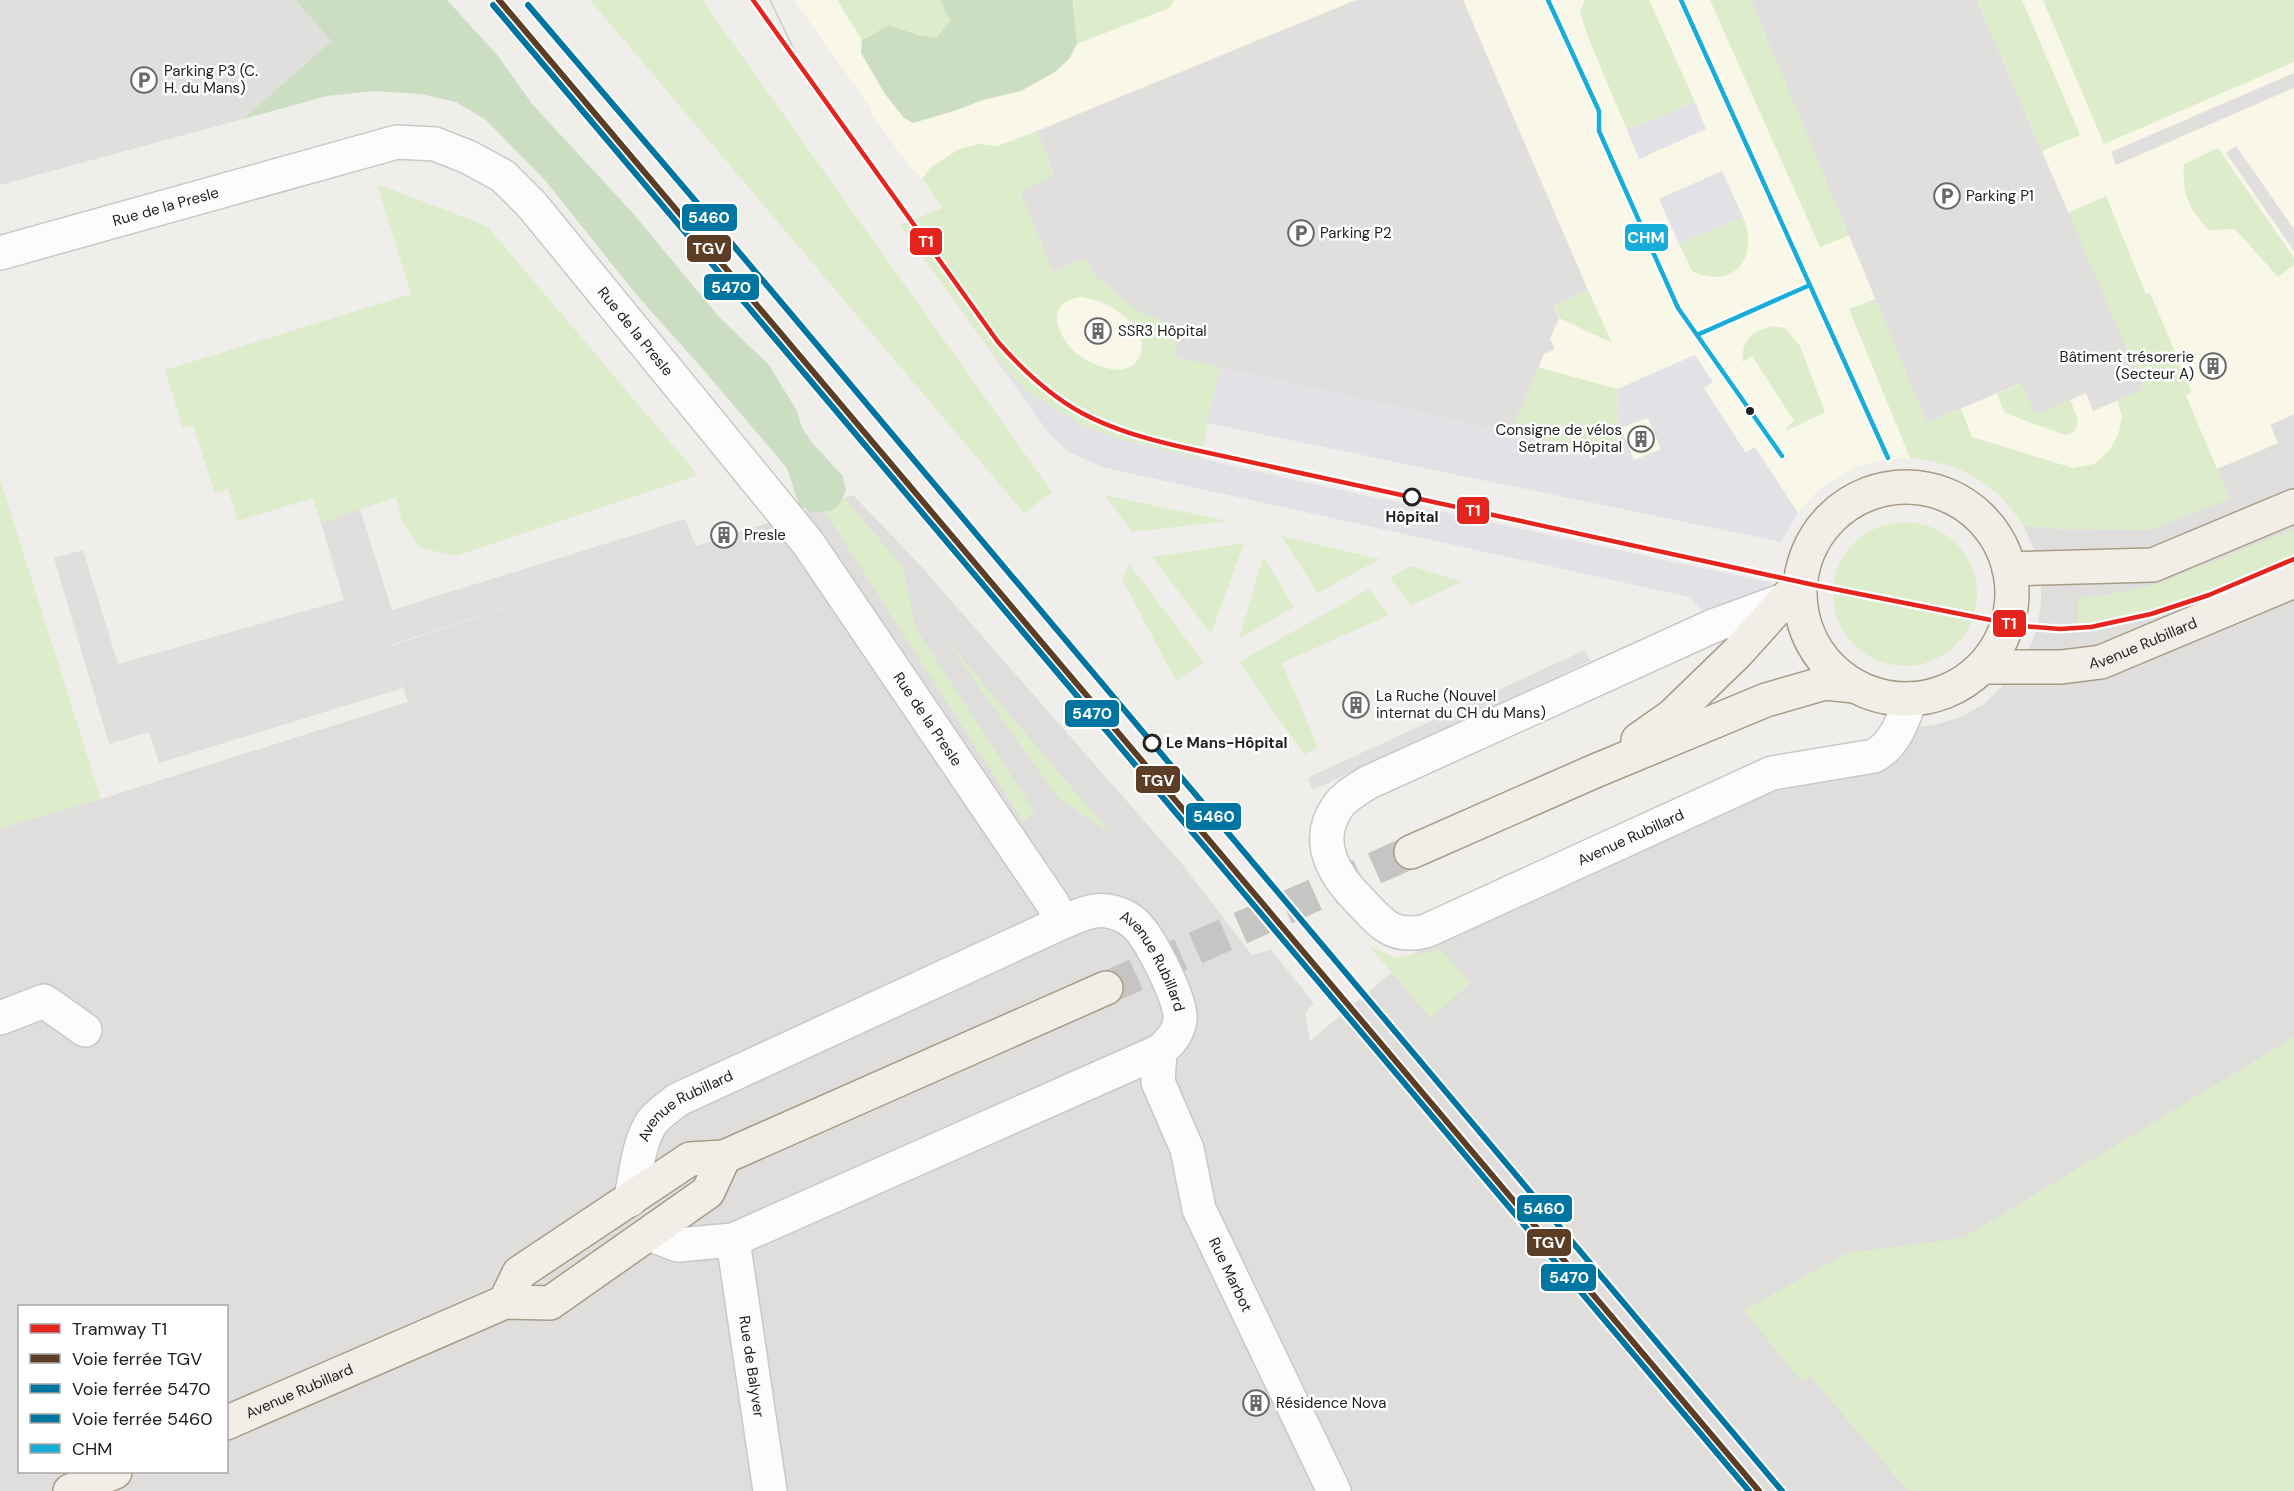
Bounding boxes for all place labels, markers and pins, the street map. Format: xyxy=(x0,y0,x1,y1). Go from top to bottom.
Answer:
place label: Parking P3 (C. H. du Mans) xyxy=(164,61,258,98)
parking icon: Parking P3 (C. H. du Mans) xyxy=(129,65,159,95)
parking icon: Parking P1 xyxy=(1932,181,1962,211)
place label: Parking P1 xyxy=(1966,186,2034,206)
parking icon: Parking P2 xyxy=(1286,218,1316,248)
place label: Parking P2 xyxy=(1320,223,1392,243)
building icon: SSR3 Hôpital xyxy=(1083,316,1113,346)
place label: SSR3 Hôpital xyxy=(1118,321,1207,341)
place label: Bâtiment trésorerie (Secteur A) xyxy=(2060,347,2194,384)
building icon: Bâtiment trésorerie (Secteur A) xyxy=(2198,351,2228,381)
unlabelled marker xyxy=(1744,405,1756,417)
place label: Consigne de vélos Setram Hôpital xyxy=(1495,420,1622,457)
building icon: Consigne de vélos Setram Hôpital xyxy=(1626,424,1656,454)
marker: Hôpital xyxy=(1403,488,1421,506)
place label: Hôpital xyxy=(1385,507,1439,527)
building icon: Presle xyxy=(709,520,739,550)
place label: Presle xyxy=(744,525,786,545)
place label: La Ruche (Nouvel internat du CH du Mans) xyxy=(1376,686,1546,723)
building icon: La Ruche (Nouvel internat du CH du Mans) xyxy=(1341,690,1371,720)
place label: Le Mans-Hôpital xyxy=(1166,733,1288,753)
marker: Le Mans-Hôpital xyxy=(1143,734,1161,752)
building icon: Résidence Nova xyxy=(1241,1388,1271,1418)
place label: Résidence Nova xyxy=(1276,1393,1386,1413)

